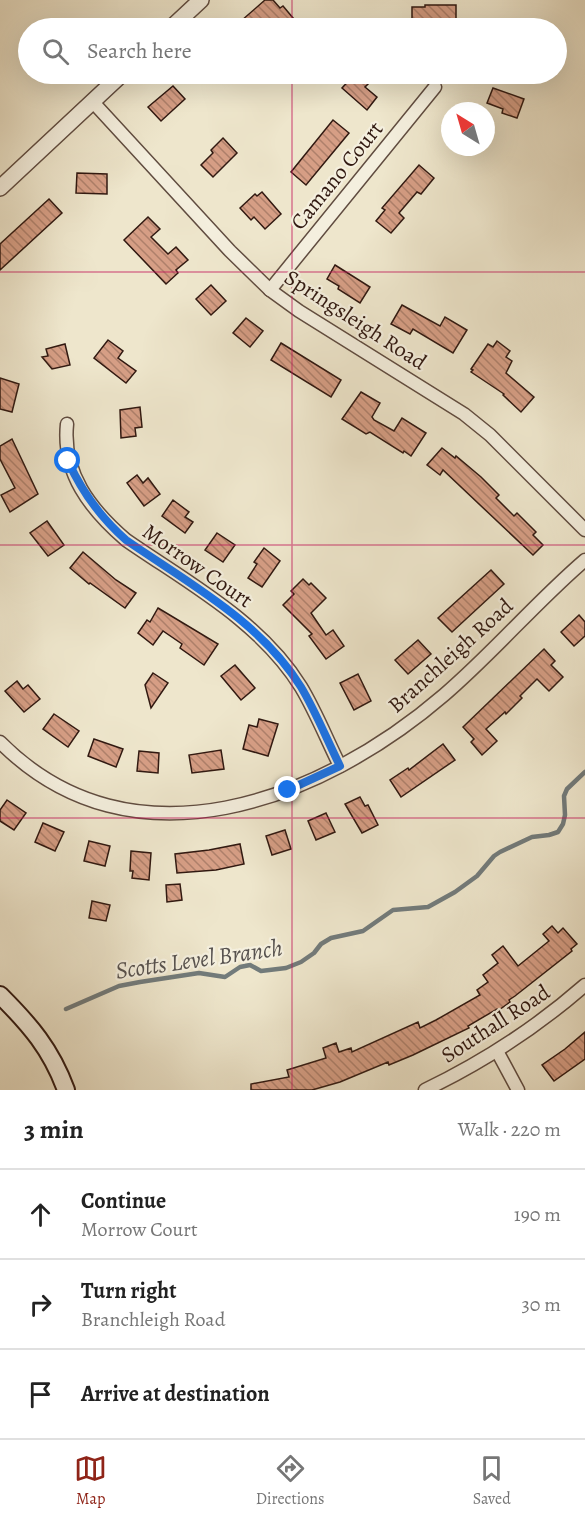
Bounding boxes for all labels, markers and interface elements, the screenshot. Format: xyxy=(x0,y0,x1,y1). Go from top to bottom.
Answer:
search box xyxy=(18,18,567,84)
icon: search xyxy=(39,35,72,68)
text: Search here xyxy=(87,36,192,66)
north arrow xyxy=(441,102,495,156)
street label: Camano Court xyxy=(284,115,390,236)
street label: Springsleigh Road xyxy=(278,263,433,377)
route start xyxy=(54,447,80,473)
street label: Morrow Court xyxy=(136,517,259,615)
street label: Branchleigh Road xyxy=(382,591,520,720)
route end xyxy=(274,776,300,802)
water label: Scotts Level Branch xyxy=(113,931,285,987)
street label: Southall Road xyxy=(435,977,556,1070)
text: 3 min xyxy=(24,1112,84,1147)
text: Walk · 220 m xyxy=(458,1116,561,1143)
text: Continue xyxy=(81,1186,166,1216)
icon: ahead xyxy=(24,1198,57,1231)
text: 190 m xyxy=(514,1201,561,1228)
text: Morrow Court xyxy=(81,1216,197,1243)
text: Turn right xyxy=(81,1276,177,1306)
icon: right xyxy=(24,1288,57,1321)
text: 30 m xyxy=(521,1291,561,1318)
text: Branchleigh Road xyxy=(81,1306,225,1333)
icon: arrive xyxy=(24,1378,57,1411)
text: Arrive at destination xyxy=(81,1379,270,1409)
tab: Map xyxy=(74,1452,107,1510)
tab: Directions xyxy=(256,1452,324,1510)
tab: Saved xyxy=(473,1452,511,1510)

